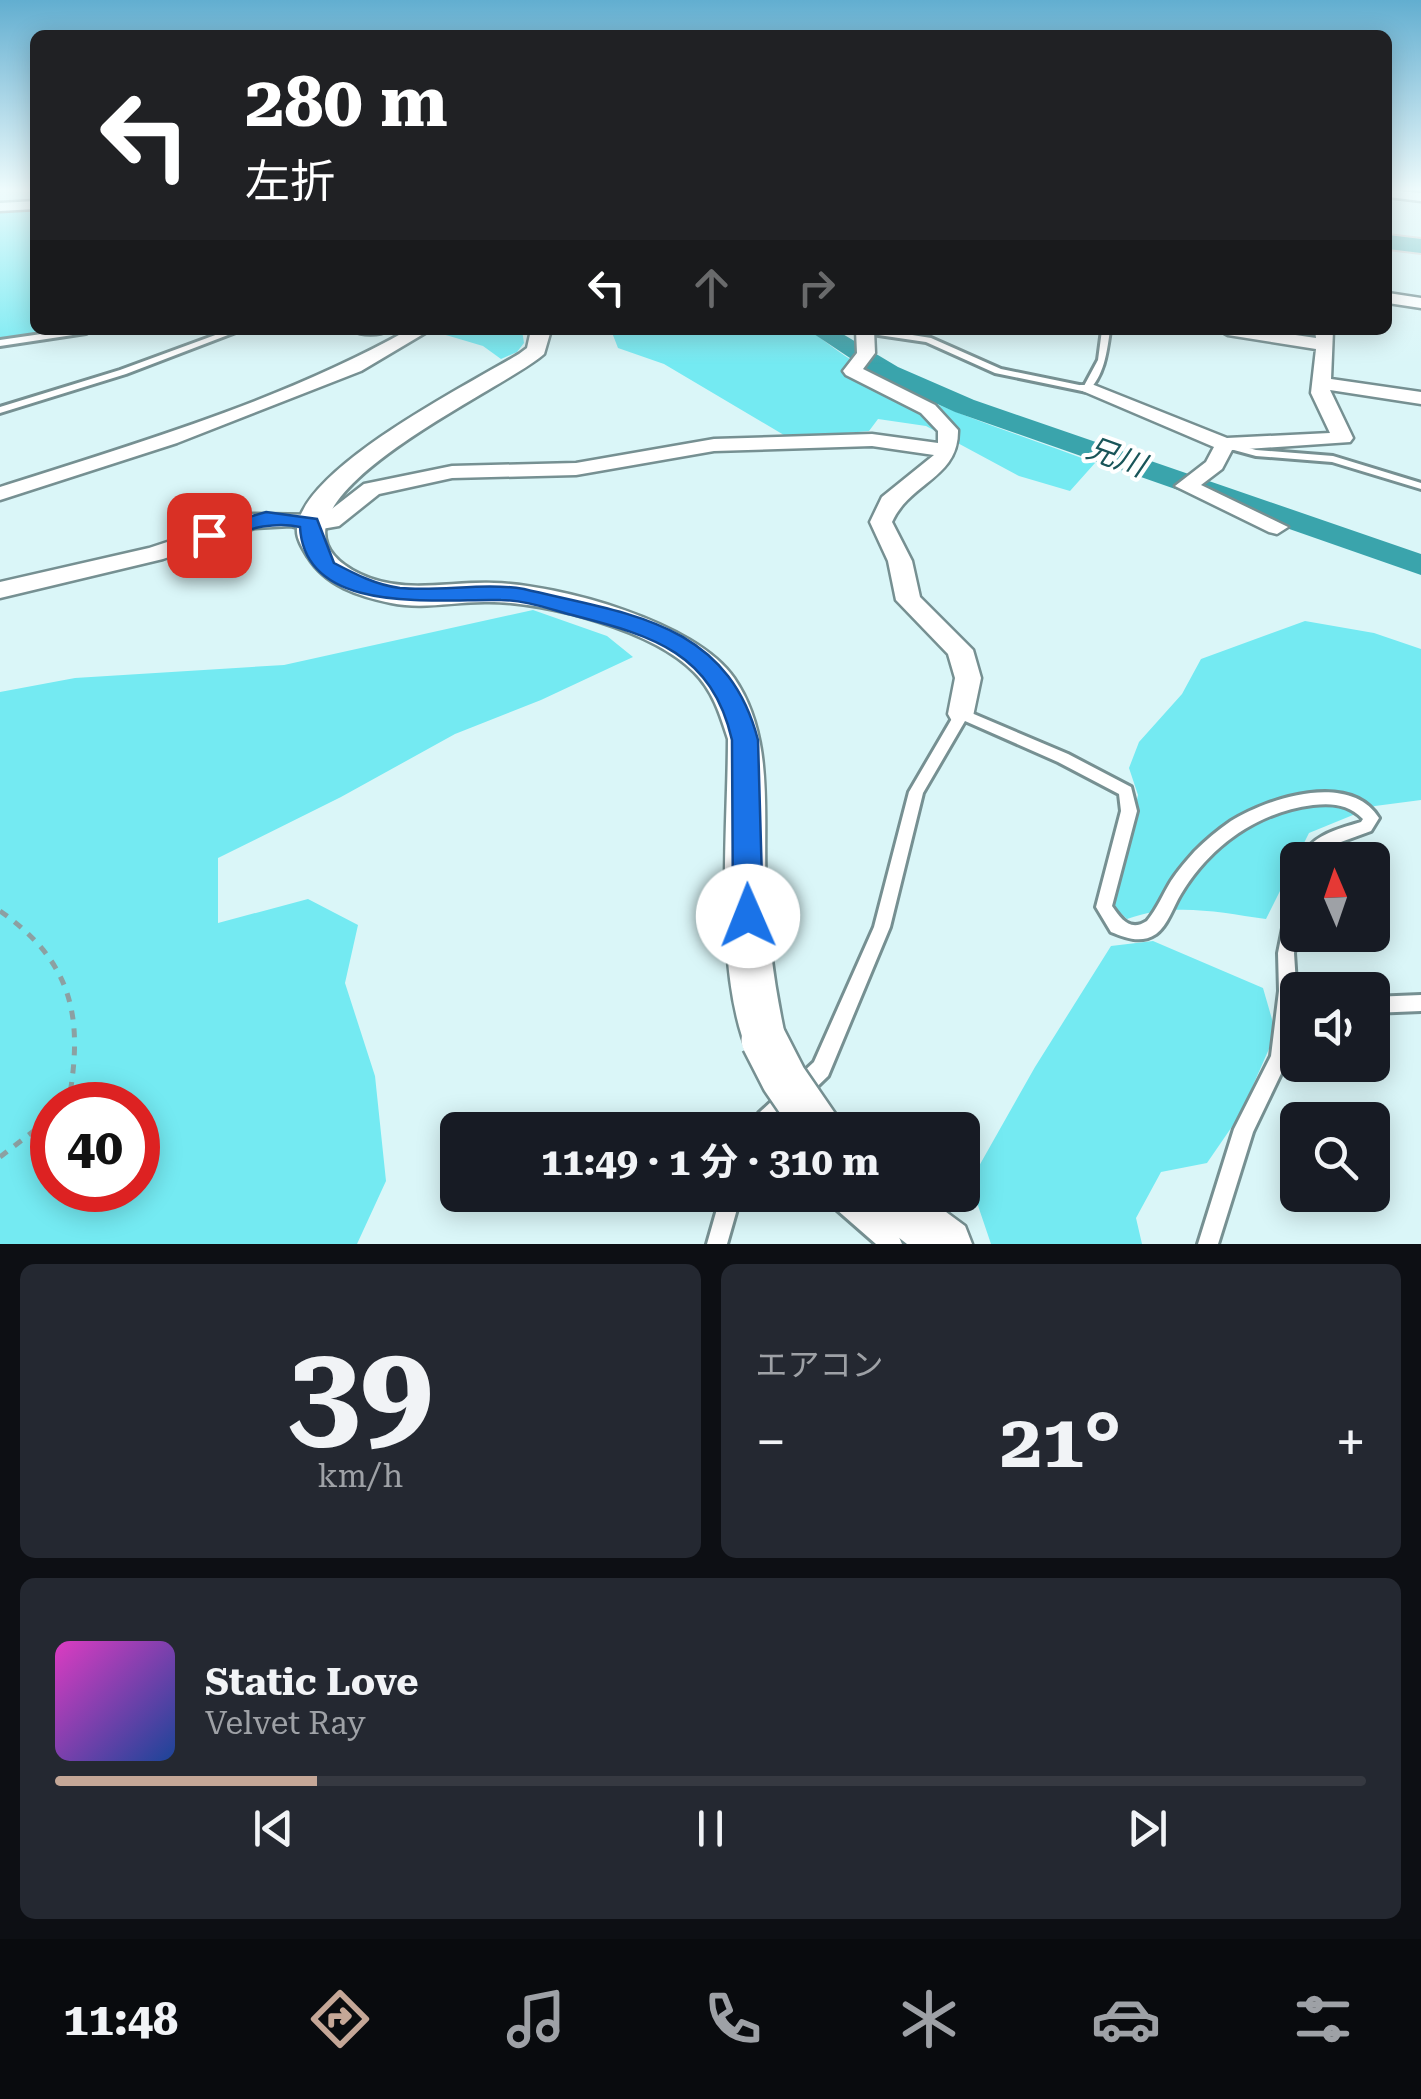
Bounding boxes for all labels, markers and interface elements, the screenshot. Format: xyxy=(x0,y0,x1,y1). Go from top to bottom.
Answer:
text: 280 m xyxy=(245,61,448,143)
icon: left xyxy=(80,70,210,200)
text: 左折 xyxy=(245,155,335,208)
icon: left xyxy=(579,260,634,315)
icon: ahead xyxy=(684,260,739,315)
icon: right xyxy=(789,260,844,315)
water label: 兄川 xyxy=(1082,430,1153,484)
pin xyxy=(167,493,252,578)
icon: arrive xyxy=(182,508,237,563)
north arrow xyxy=(1280,842,1390,952)
map controls xyxy=(1280,842,1390,1212)
position arrow xyxy=(696,864,800,968)
button: sound xyxy=(1280,972,1390,1082)
speed limit sign: 40 xyxy=(30,1082,160,1212)
button: search xyxy=(1280,1102,1390,1212)
text: 11:49 · 1 分 · 310 m xyxy=(541,1140,879,1184)
text: 39 xyxy=(287,1315,433,1468)
text: エアコン xyxy=(756,1346,884,1384)
text: 21° xyxy=(1000,1397,1121,1485)
text: − xyxy=(756,1410,786,1474)
text: + xyxy=(1335,1410,1366,1474)
text: km/h xyxy=(317,1457,403,1495)
text: Static Love xyxy=(205,1660,418,1704)
text: Velvet Ray xyxy=(205,1704,366,1742)
icon: previous xyxy=(246,1801,301,1856)
icon: pause xyxy=(683,1801,738,1856)
icon: next xyxy=(1120,1801,1175,1856)
icon: directions xyxy=(305,1984,375,2054)
icon: music xyxy=(501,1984,571,2054)
icon: phone xyxy=(698,1984,768,2054)
icon: climate xyxy=(894,1984,964,2054)
icon: car xyxy=(1091,1984,1161,2054)
icon: filters xyxy=(1288,1984,1358,2054)
text: 11:48 xyxy=(63,1993,178,2046)

